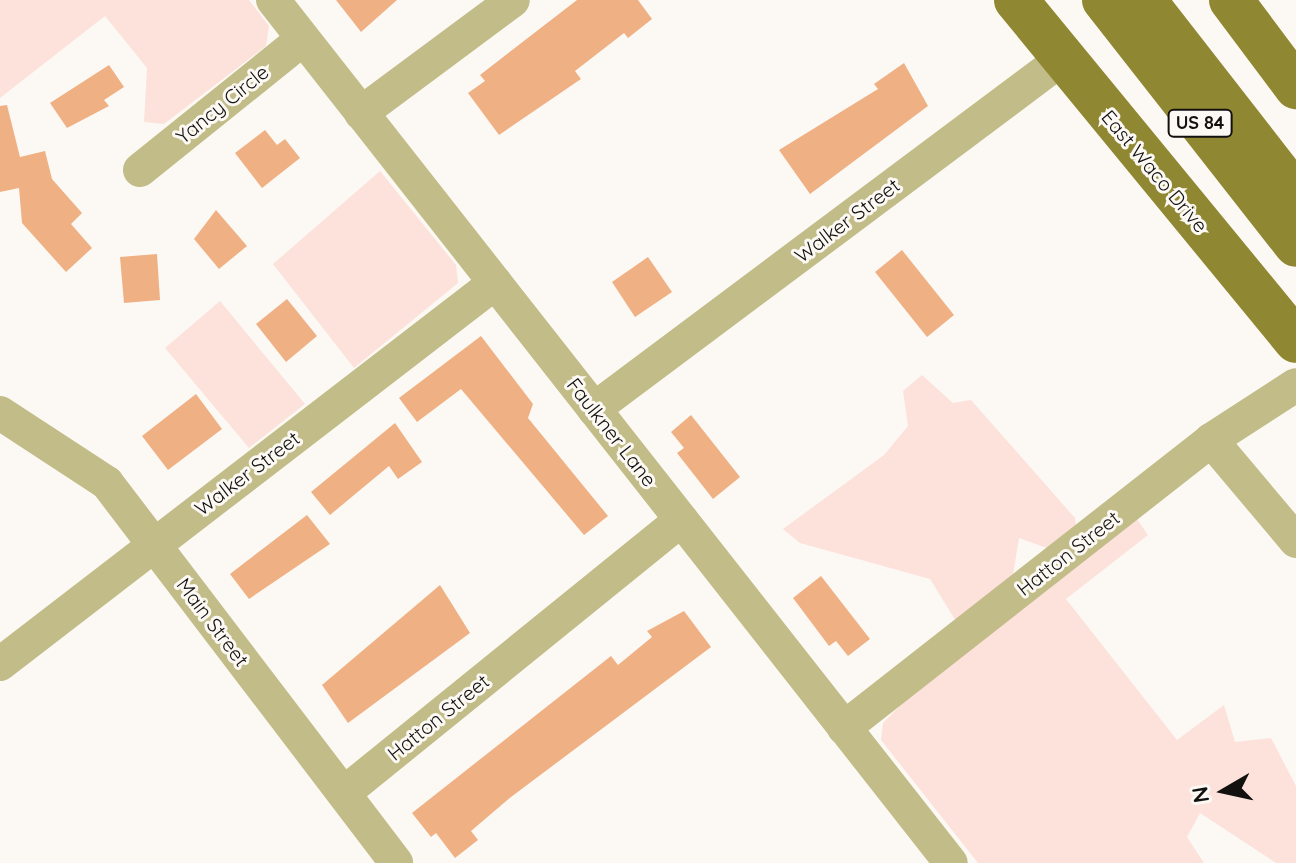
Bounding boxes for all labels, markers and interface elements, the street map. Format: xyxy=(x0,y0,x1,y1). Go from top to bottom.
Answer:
street label: Yancy Circle xyxy=(171,59,273,149)
street label: East Waco Drive xyxy=(1097,105,1213,237)
road number: US 84 xyxy=(1166,109,1234,137)
street label: Walker Street xyxy=(790,173,904,267)
street label: Faulkner Lane xyxy=(562,373,662,491)
street label: Walker Street xyxy=(190,426,304,520)
street label: Hatton Street xyxy=(1012,505,1124,601)
street label: Main Street xyxy=(172,573,254,671)
street label: Hatton Street xyxy=(382,669,494,765)
north arrow xyxy=(1184,751,1264,831)
text: N xyxy=(1185,785,1215,805)

